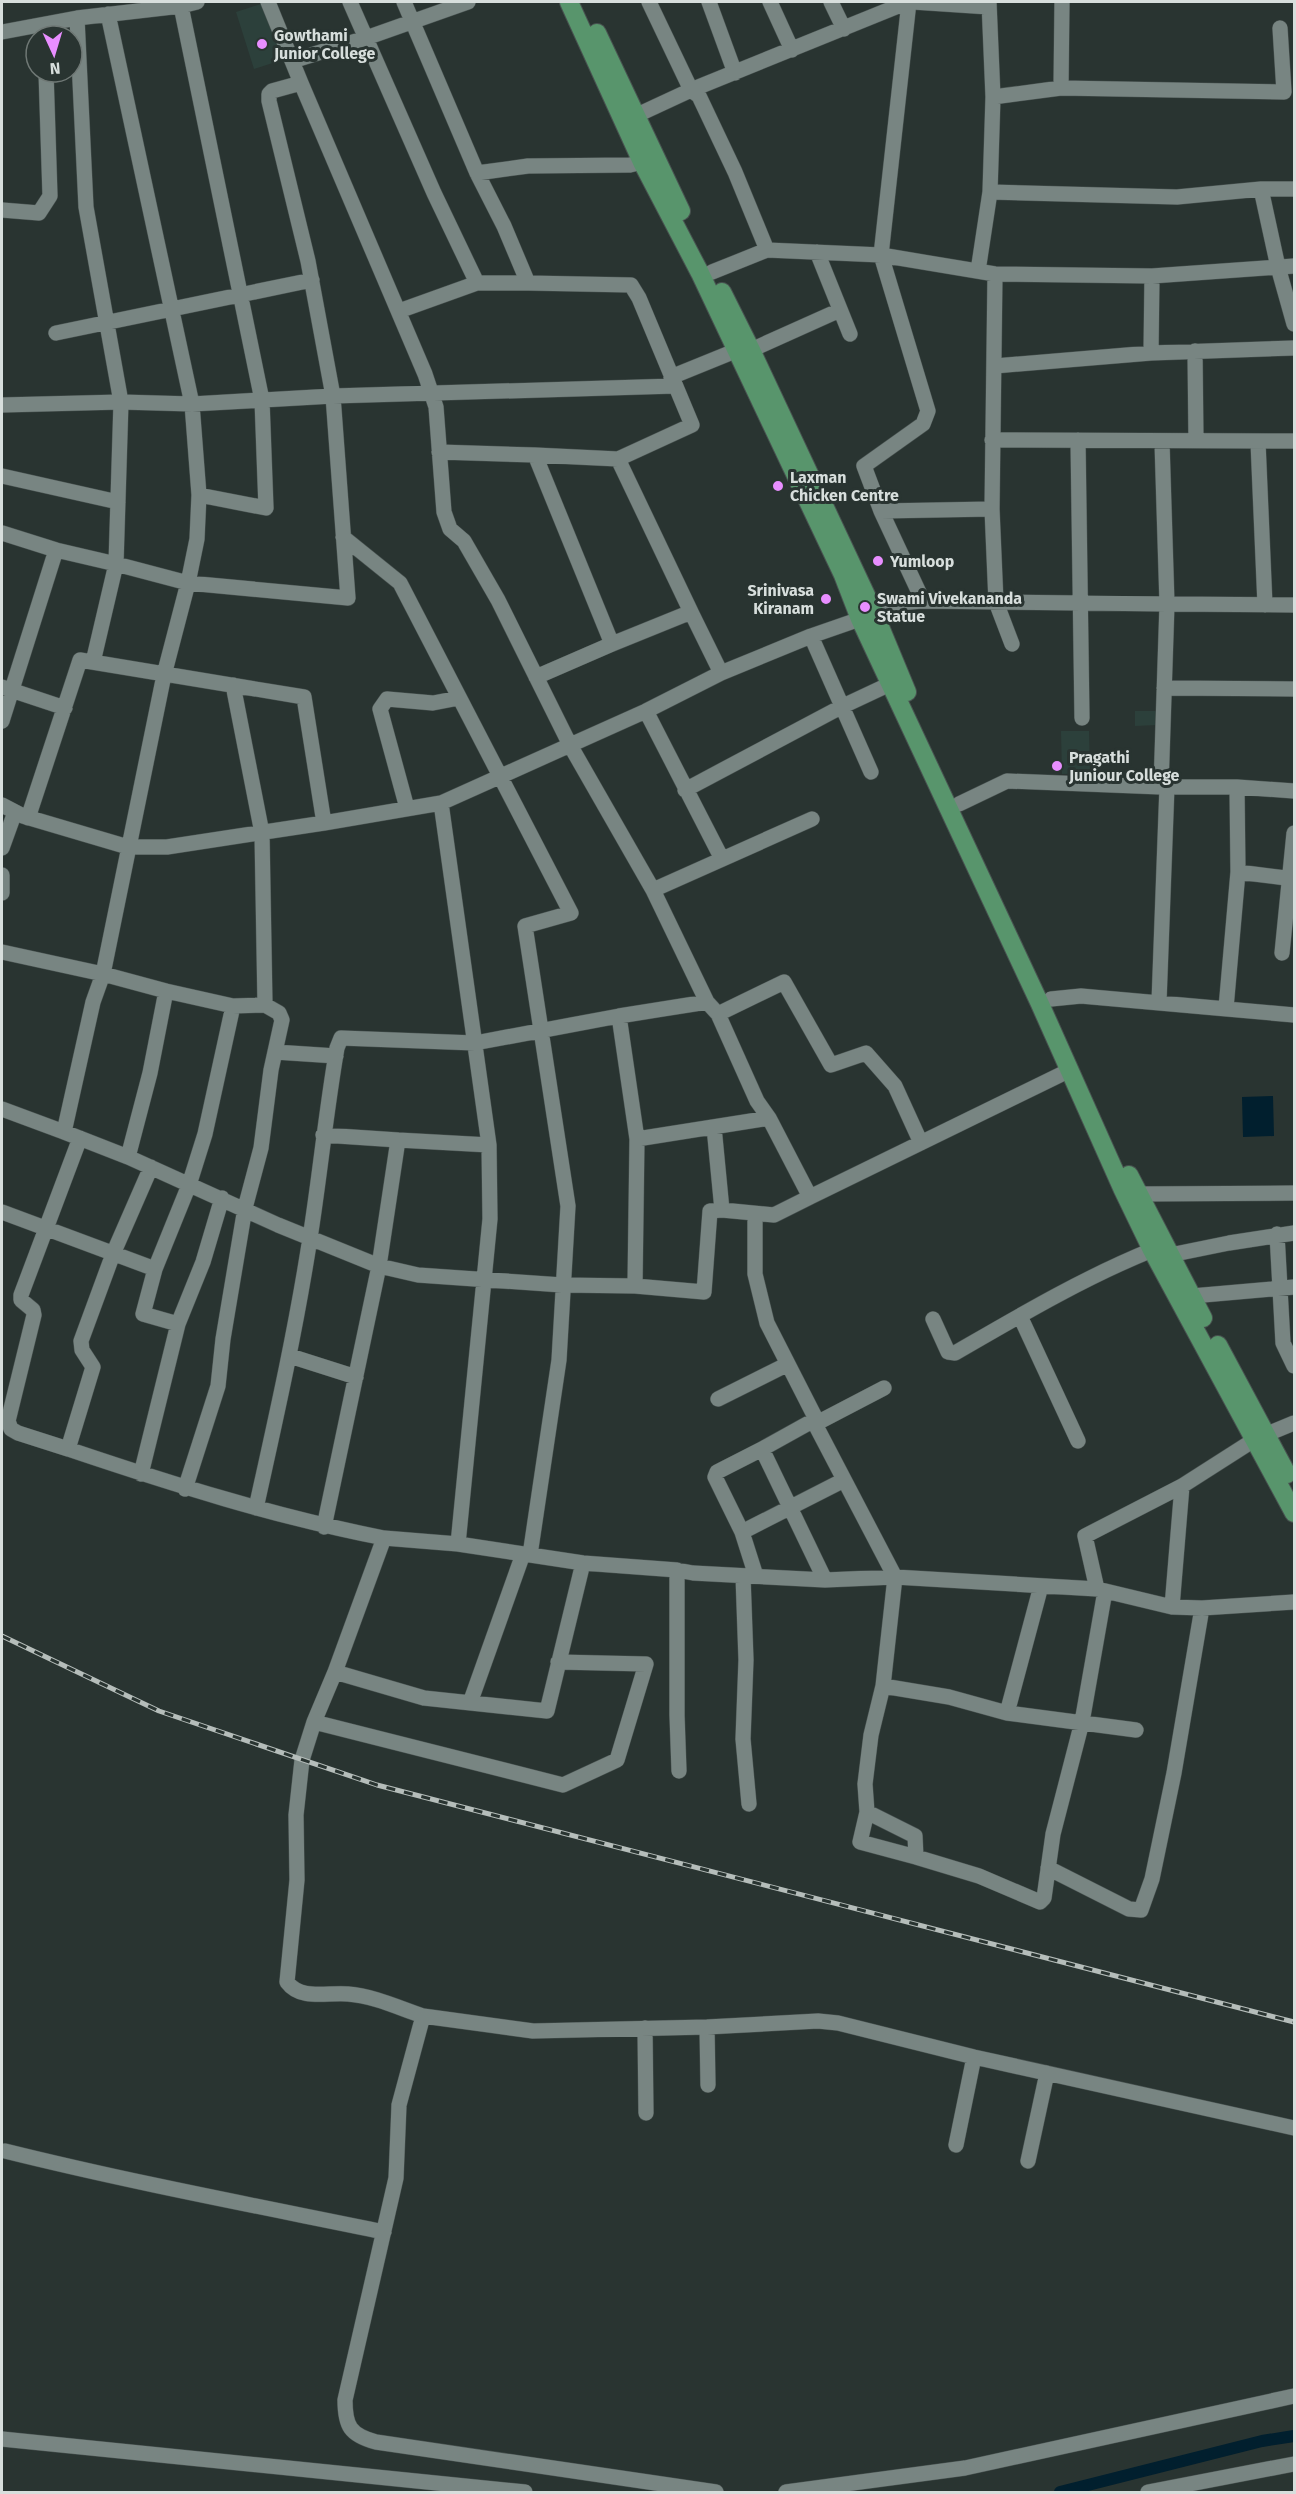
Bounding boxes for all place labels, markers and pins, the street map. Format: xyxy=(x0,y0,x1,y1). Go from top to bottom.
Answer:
place label: Gowthami Junior College xyxy=(273,26,375,63)
marker: Gowthami Junior College xyxy=(255,37,269,51)
place label: Laxman Chicken Centre xyxy=(790,468,899,505)
marker: Laxman Chicken Centre xyxy=(771,479,785,493)
place label: Yumloop xyxy=(889,552,954,571)
marker: Yumloop xyxy=(871,554,885,568)
place label: Srinivasa Kiranam xyxy=(747,581,814,618)
place label: Swami Vivekananda Statue xyxy=(877,589,1022,626)
marker: Srinivasa Kiranam xyxy=(819,592,833,606)
marker: Swami Vivekananda Statue xyxy=(858,600,872,614)
place label: Pragathi Juniour College xyxy=(1068,748,1180,785)
marker: Pragathi Juniour College xyxy=(1050,759,1064,773)

